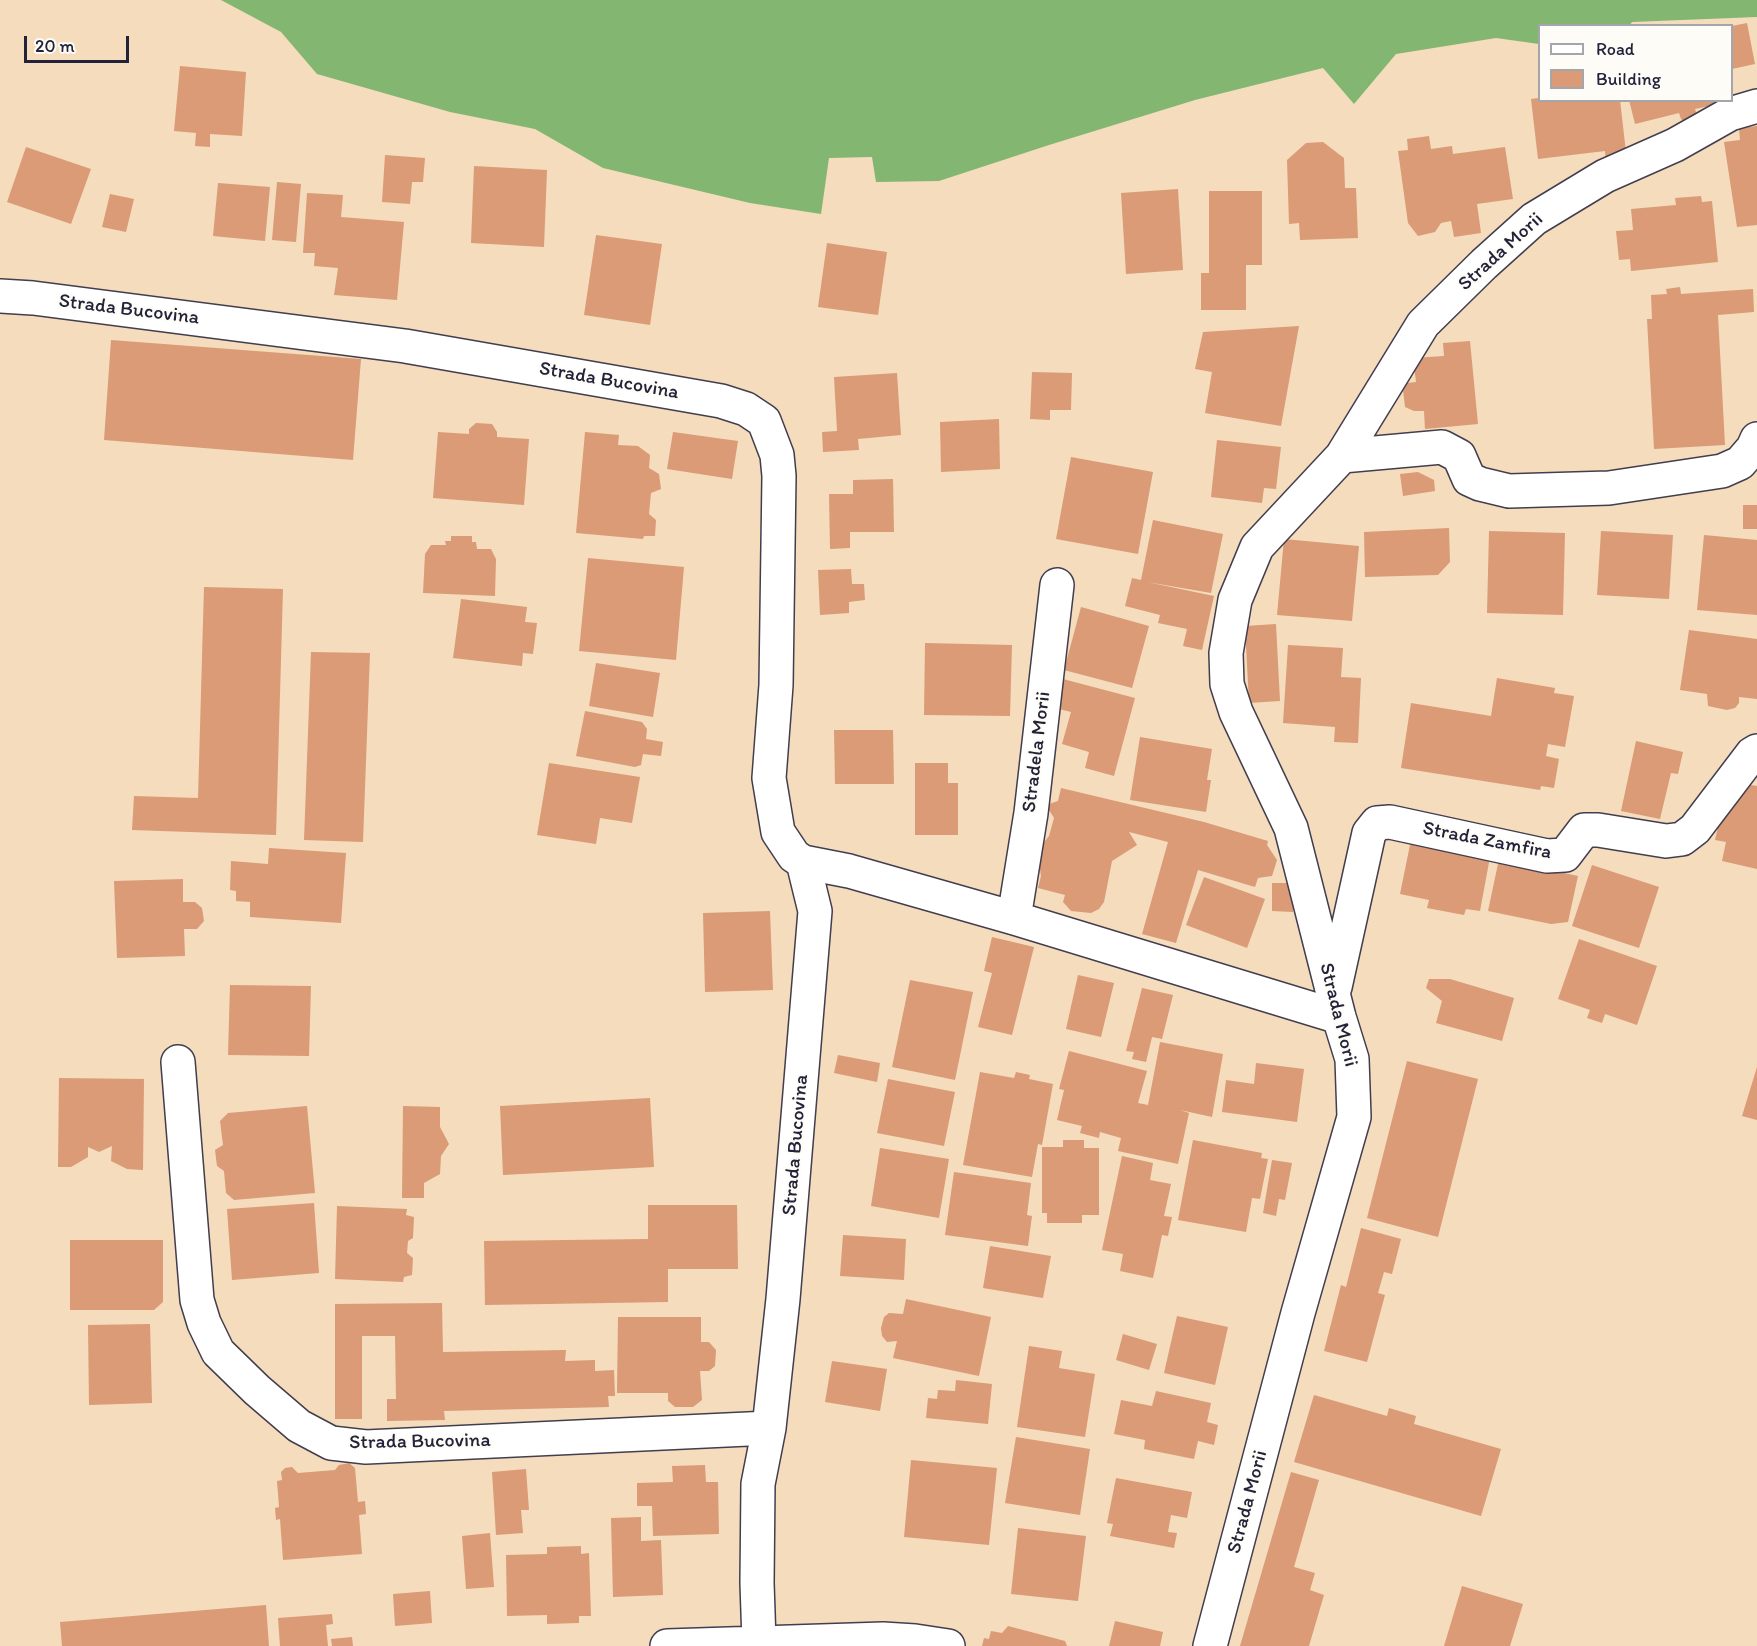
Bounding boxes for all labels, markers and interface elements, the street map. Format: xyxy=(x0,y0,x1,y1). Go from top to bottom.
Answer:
scale bar xyxy=(27,24,132,62)
legend xyxy=(1538,24,1733,102)
text: 20 m xyxy=(35,35,75,57)
text: Road xyxy=(1596,38,1635,60)
text: Building xyxy=(1596,68,1661,90)
street label: Strada Morii xyxy=(1454,208,1548,296)
street label: Strada Bucovina xyxy=(57,289,201,331)
street label: Strada Bucovina xyxy=(537,357,681,405)
street label: Stradela Morii xyxy=(1018,690,1056,814)
street label: Strada Zamfira xyxy=(1421,817,1553,865)
street label: Strada Morii xyxy=(1314,961,1362,1069)
street label: Strada Bucovina xyxy=(778,1073,814,1217)
street label: Strada Bucovina xyxy=(349,1429,491,1455)
street label: Strada Morii xyxy=(1223,1448,1273,1556)

